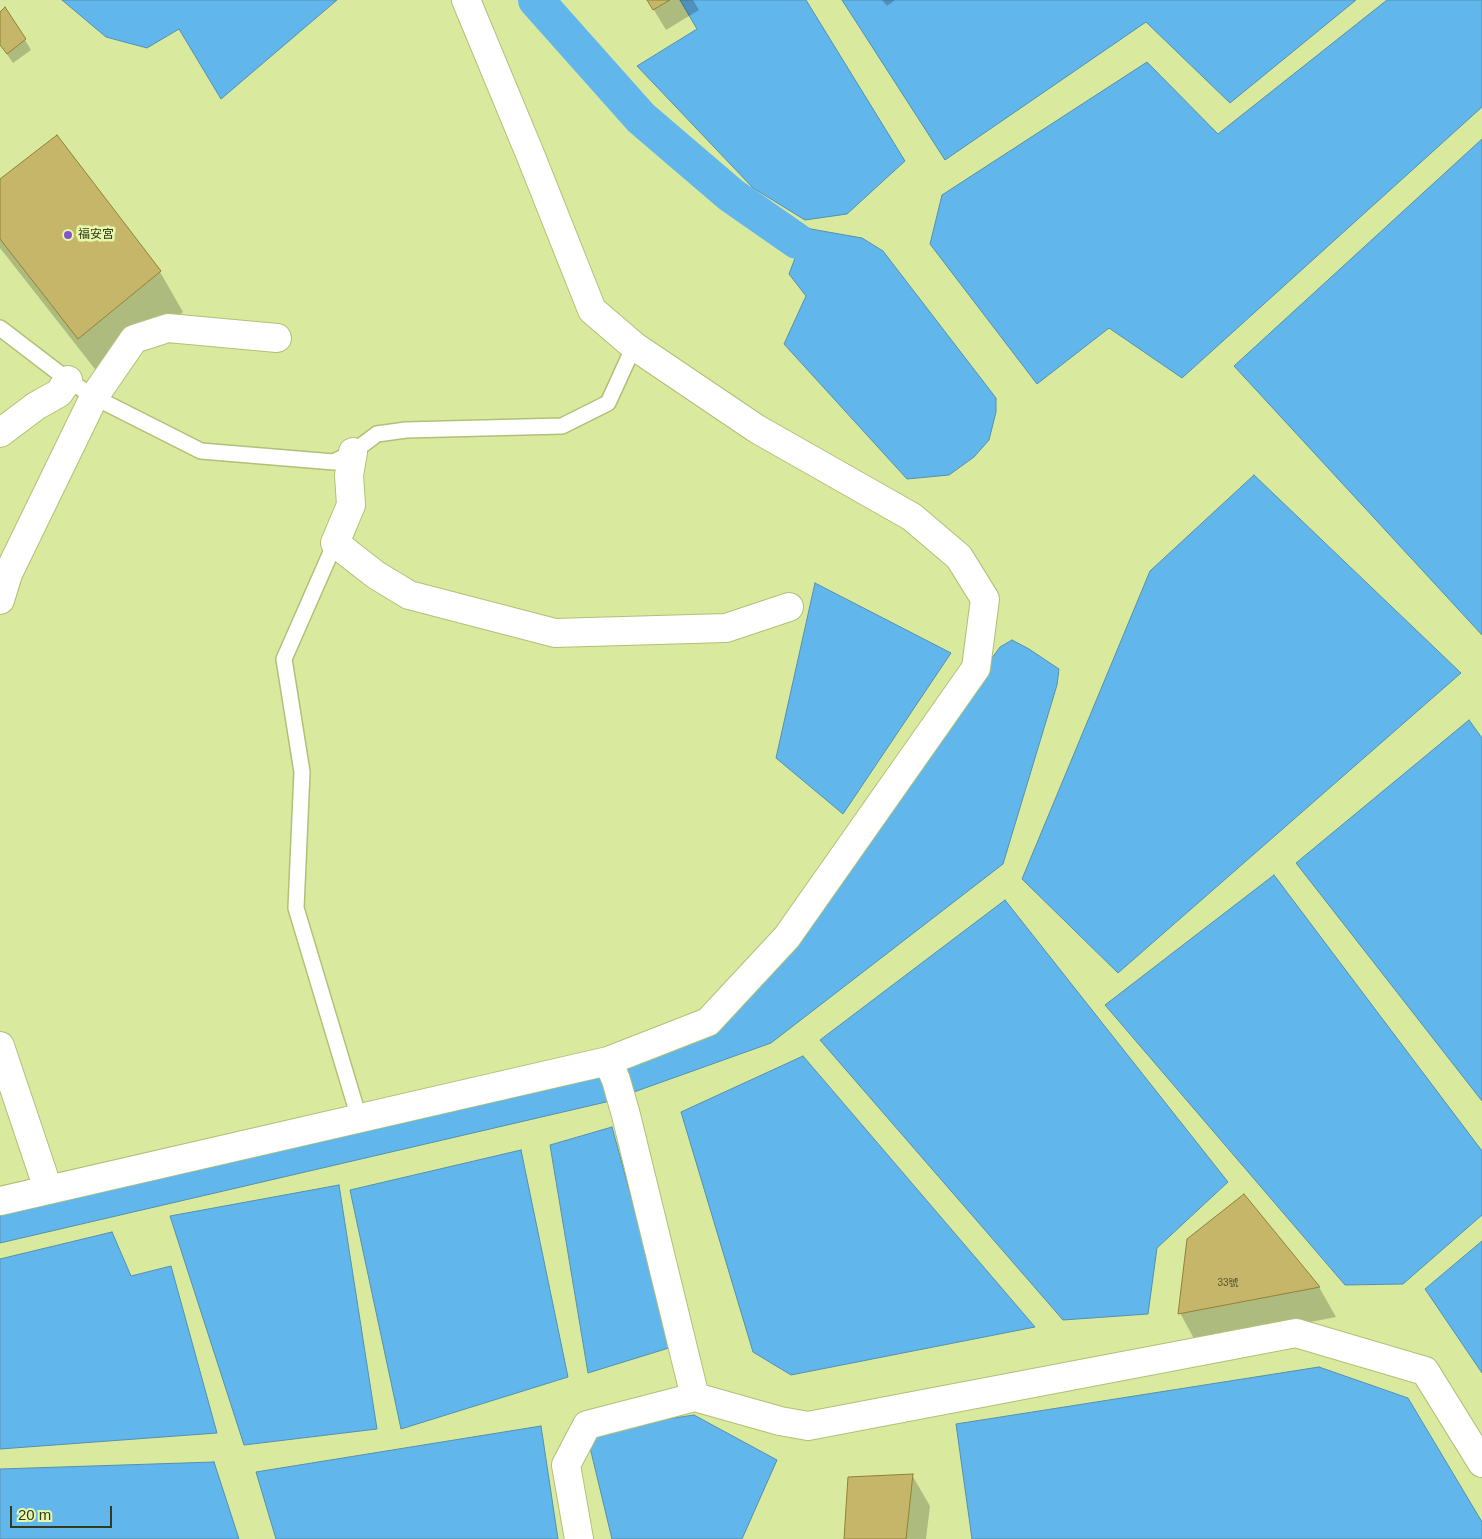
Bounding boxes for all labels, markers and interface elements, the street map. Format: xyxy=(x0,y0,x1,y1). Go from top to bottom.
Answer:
place label: 福安宮 xyxy=(78,228,114,242)
marker: 福安宮 xyxy=(62,229,74,241)
house number: 33號 xyxy=(1217,1277,1239,1289)
scale bar xyxy=(12,1496,115,1528)
text: 20 m xyxy=(18,1506,51,1523)

